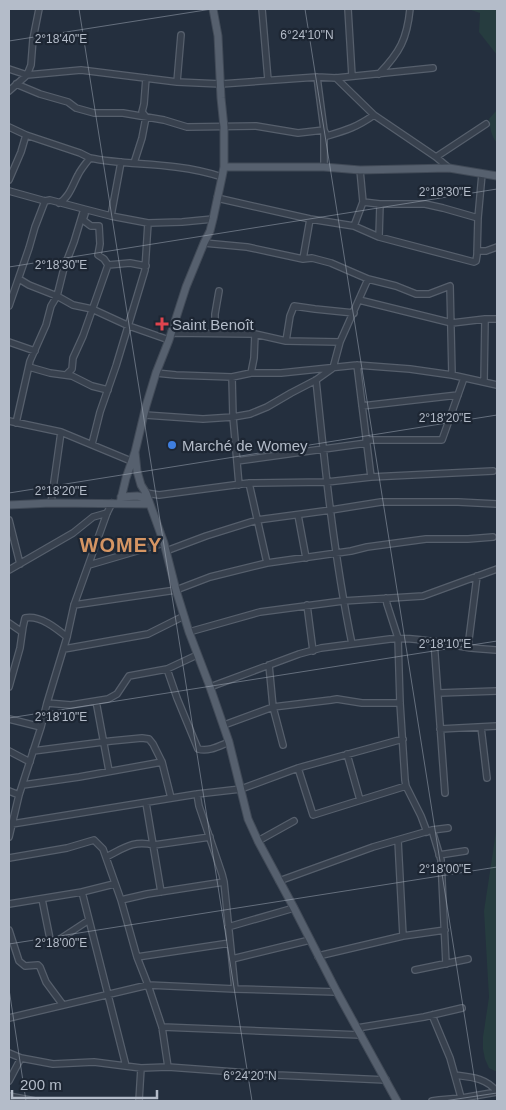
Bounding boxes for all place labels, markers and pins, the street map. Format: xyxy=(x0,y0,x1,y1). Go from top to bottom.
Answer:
place label: Saint Benoît xyxy=(172,316,255,333)
marker: Saint Benoît xyxy=(156,318,168,330)
place label: Marché de Womey xyxy=(182,437,308,454)
marker: Marché de Womey xyxy=(166,439,178,451)

